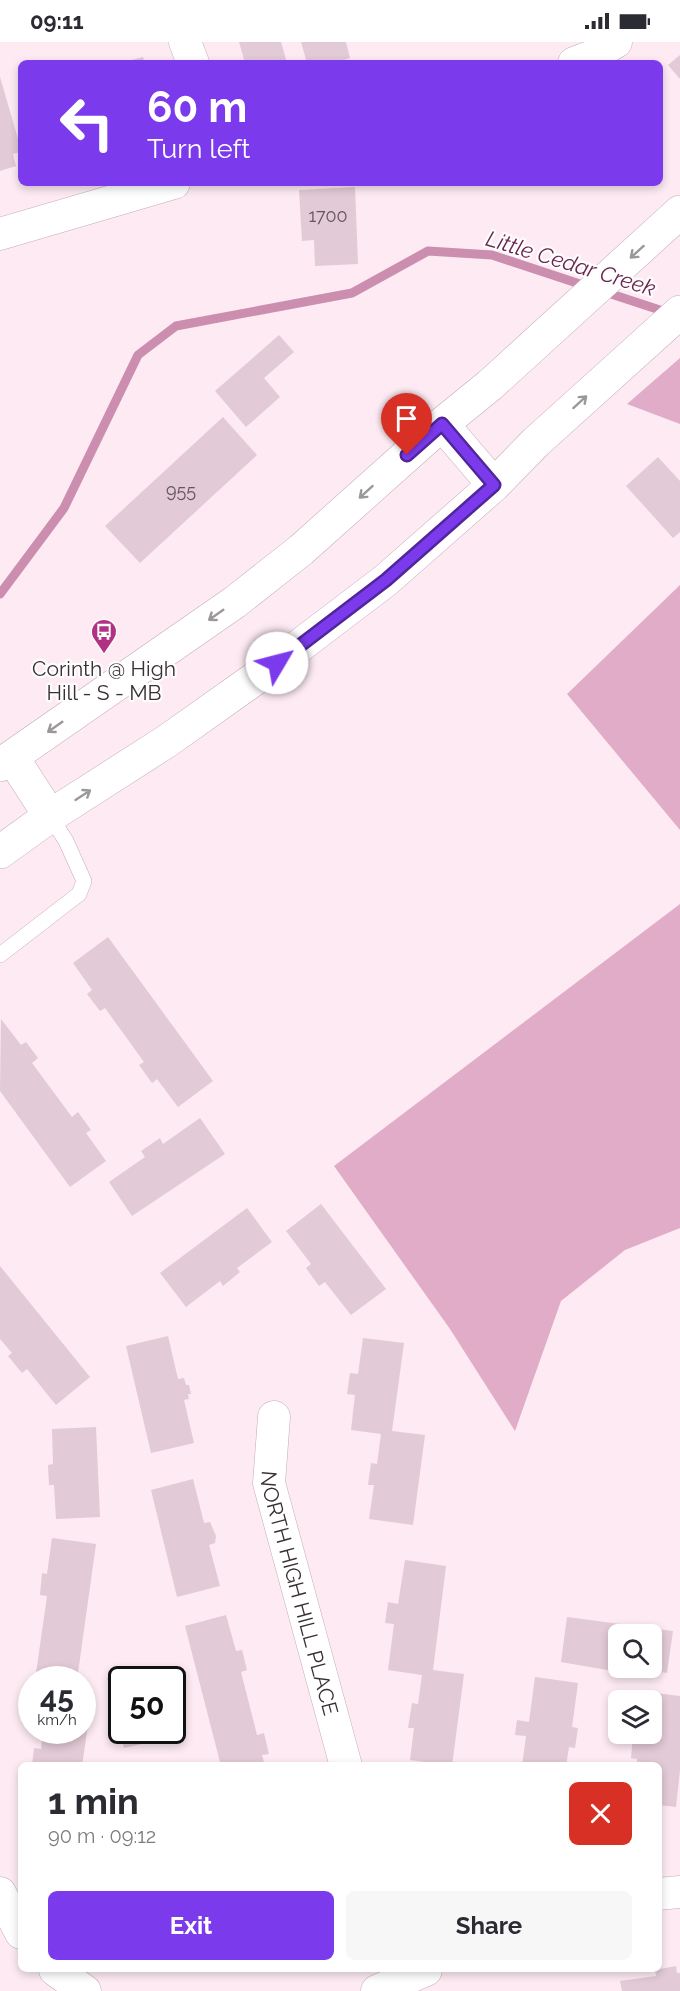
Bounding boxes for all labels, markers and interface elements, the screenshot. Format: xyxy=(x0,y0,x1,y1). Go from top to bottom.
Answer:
text: 09:11 xyxy=(30,8,84,34)
text: 60 m xyxy=(147,83,247,132)
icon: left xyxy=(48,84,126,162)
text: Turn left xyxy=(147,133,250,164)
house number: 1700 xyxy=(308,205,348,226)
water label: Little Cedar Creek xyxy=(483,225,659,301)
one-way arrow xyxy=(629,245,644,259)
pin xyxy=(381,393,432,455)
one-way arrow xyxy=(572,395,587,409)
icon: arrive xyxy=(390,402,423,435)
house number: 955 xyxy=(166,480,196,501)
one-way arrow xyxy=(359,485,374,499)
one-way arrow xyxy=(208,609,224,621)
bus stop icon: Corinth @ High Hill - S - MB xyxy=(89,617,119,655)
position arrow xyxy=(245,631,309,695)
place label: Corinth @ High Hill - S - MB xyxy=(32,656,176,705)
one-way arrow xyxy=(47,720,64,733)
one-way arrow xyxy=(74,788,91,800)
street label: NORTH HIGH HILL PLACE xyxy=(256,1470,344,1718)
map controls xyxy=(608,1624,662,1744)
button: search xyxy=(608,1624,662,1678)
speed limit sign: 50 xyxy=(108,1666,186,1744)
text: 45 xyxy=(40,1680,74,1715)
button: layers xyxy=(608,1690,662,1744)
text: km/h xyxy=(37,1711,77,1729)
text: 1 min xyxy=(48,1780,139,1822)
button: close xyxy=(569,1782,632,1845)
text: 90 m · 09:12 xyxy=(48,1824,156,1848)
button: Exit xyxy=(48,1891,334,1960)
button: Share xyxy=(346,1891,632,1960)

